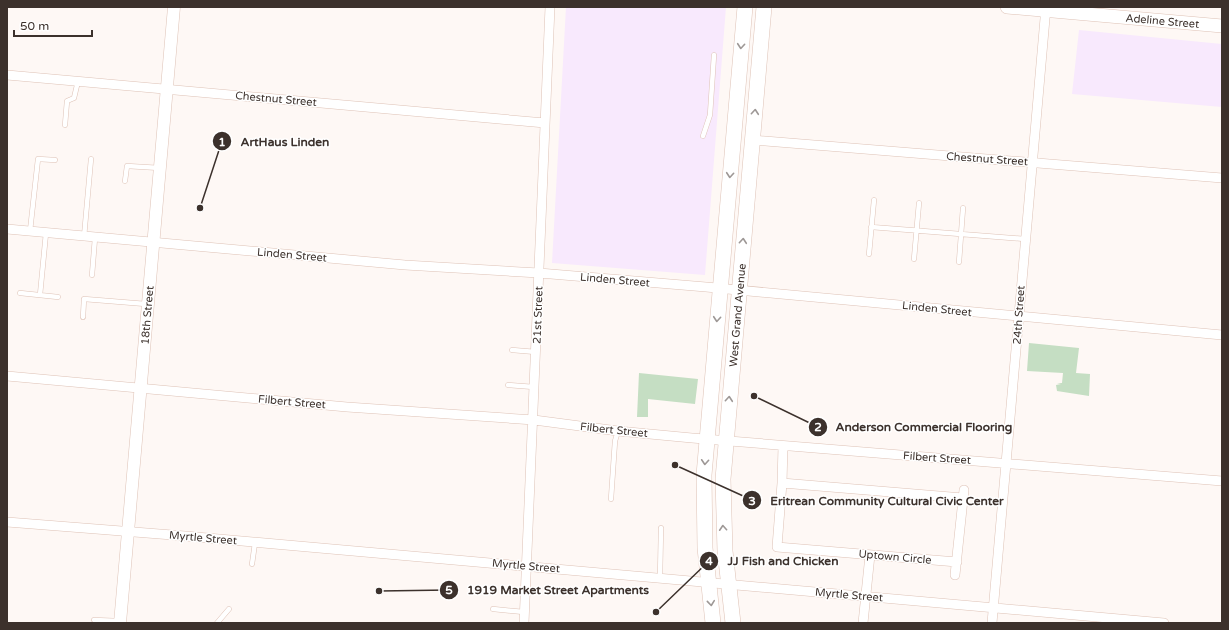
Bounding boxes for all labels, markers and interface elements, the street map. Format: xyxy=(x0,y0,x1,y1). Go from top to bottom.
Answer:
street label: Adeline Street xyxy=(1125,11,1200,30)
scale bar xyxy=(14,12,92,38)
text: 50 m xyxy=(20,19,49,33)
one-way arrow xyxy=(737,43,746,49)
street label: Chestnut Street xyxy=(235,89,317,109)
one-way arrow xyxy=(750,109,759,115)
callout: ArtHaus Linden xyxy=(212,129,337,153)
text: 1 xyxy=(218,135,226,149)
text: ArtHaus Linden xyxy=(241,135,329,149)
street label: Chestnut Street xyxy=(946,150,1028,168)
one-way arrow xyxy=(725,172,734,178)
one-way arrow xyxy=(739,238,748,244)
street label: Linden Street xyxy=(257,245,327,265)
street label: West Grand Avenue xyxy=(726,263,748,367)
street label: Linden Street xyxy=(580,270,650,290)
street label: 18th Street xyxy=(138,285,156,345)
street label: 24th Street xyxy=(1010,285,1028,345)
street label: 21st Street xyxy=(530,286,546,344)
street label: Linden Street xyxy=(902,299,972,319)
one-way arrow xyxy=(713,316,722,322)
street label: Filbert Street xyxy=(258,393,326,411)
one-way arrow xyxy=(725,396,734,402)
callout: Anderson Commercial Flooring xyxy=(808,415,1020,439)
street label: Filbert Street xyxy=(580,420,648,440)
text: 2 xyxy=(814,420,822,434)
text: Anderson Commercial Flooring xyxy=(836,420,1012,435)
street label: Filbert Street xyxy=(903,449,971,467)
one-way arrow xyxy=(701,459,710,465)
callout: Eritrean Community Cultural Civic Center xyxy=(742,488,1011,512)
text: 3 xyxy=(748,494,756,508)
text: Eritrean Community Cultural Civic Center xyxy=(770,494,1004,509)
one-way arrow xyxy=(719,525,728,531)
street label: Myrtle Street xyxy=(169,529,237,547)
street label: Uptown Circle xyxy=(858,547,932,567)
callout: JJ Fish and Chicken xyxy=(699,549,846,573)
text: 4 xyxy=(705,554,713,568)
text: JJ Fish and Chicken xyxy=(727,554,838,568)
street label: Myrtle Street xyxy=(492,557,560,575)
callout: 1919 Market Street Apartments xyxy=(439,578,657,602)
text: 5 xyxy=(445,583,453,597)
text: 1919 Market Street Apartments xyxy=(467,583,649,598)
street label: Myrtle Street xyxy=(815,586,883,604)
one-way arrow xyxy=(706,600,715,606)

